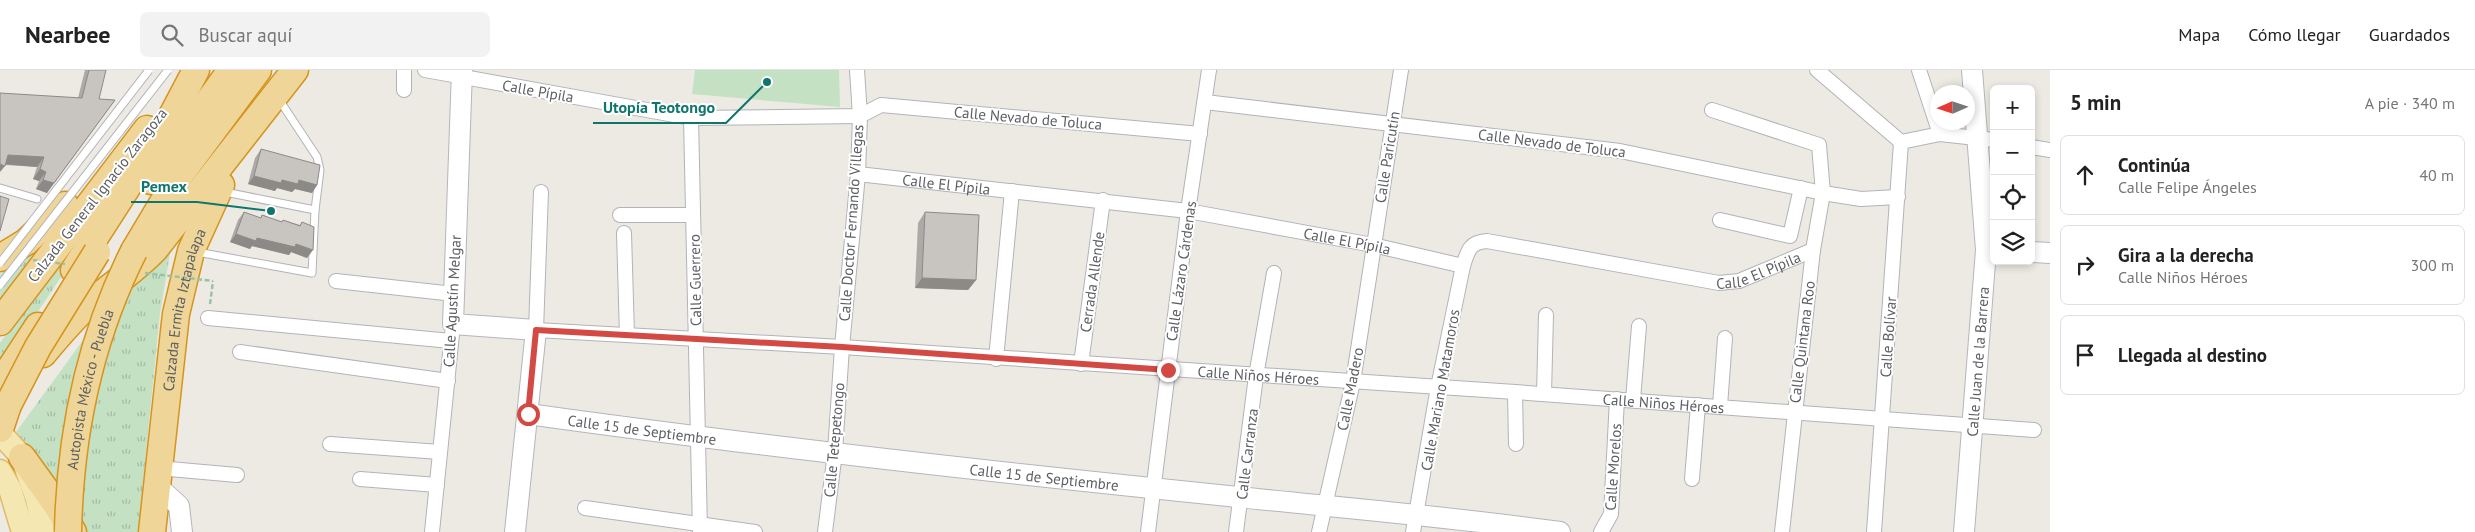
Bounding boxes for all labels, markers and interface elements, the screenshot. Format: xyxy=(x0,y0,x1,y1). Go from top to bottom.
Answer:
search box xyxy=(140,12,490,57)
text: Nearbee xyxy=(25,19,110,50)
icon: search xyxy=(158,21,186,49)
text: Buscar aquí xyxy=(198,23,292,47)
text: Mapa xyxy=(2178,23,2220,46)
text: Cómo llegar xyxy=(2248,23,2341,46)
text: Guardados xyxy=(2369,23,2450,46)
street label: Calle Pípila xyxy=(501,75,575,107)
north arrow xyxy=(1930,85,1975,130)
map controls xyxy=(1990,85,2035,265)
button: + xyxy=(1990,85,2035,130)
text: 5 min xyxy=(2070,89,2121,116)
callout: Utopía Teotongo xyxy=(593,92,726,123)
text: A pie · 340 m xyxy=(2365,93,2455,113)
text: Utopía Teotongo xyxy=(603,97,715,117)
street label: Calle Nevado de Toluca xyxy=(953,102,1103,134)
street label: Calzada General Ignacio Zaragoza xyxy=(23,104,171,286)
street label: Calle Paricutín xyxy=(1370,110,1404,204)
street label: Calle Doctor Fernando Villegas xyxy=(835,124,867,322)
street label: Calle Nevado de Toluca xyxy=(1477,125,1627,161)
button: − xyxy=(1990,130,2035,175)
text: Continúa xyxy=(2118,153,2190,177)
icon: ahead xyxy=(2071,161,2099,189)
text: 40 m xyxy=(2419,165,2454,185)
street label: Calle El Pípila xyxy=(901,170,992,198)
callout: Pemex xyxy=(131,171,197,202)
button: locate xyxy=(1990,175,2035,220)
text: Pemex xyxy=(141,176,187,196)
text: Calle Felipe Ángeles xyxy=(2118,177,2257,197)
street label: Calle Lázaro Cárdenas xyxy=(1162,200,1200,342)
button: layers xyxy=(1990,220,2035,265)
street label: Calle El Pípila xyxy=(1302,223,1393,258)
street label: Calzada Ermita Iztapalapa xyxy=(158,225,210,392)
street label: Cerrada Allende xyxy=(1076,230,1108,334)
street label: Calle Agustín Melgar xyxy=(439,234,465,368)
street label: Calle Guerrero xyxy=(685,234,705,326)
text: Gira a la derecha xyxy=(2118,243,2254,267)
street label: Calle El Pípila xyxy=(1715,247,1803,293)
icon: right xyxy=(2071,251,2099,279)
text: 300 m xyxy=(2411,255,2454,275)
text: Calle Niños Héroes xyxy=(2118,267,2248,287)
street label: Calle Quintana Roo xyxy=(1785,280,1819,404)
street label: Calle Juan de la Barrera xyxy=(1962,286,1993,437)
street label: Calle Bolívar xyxy=(1876,296,1900,378)
street label: Autopista México - Puebla xyxy=(62,306,117,471)
street label: Calle Mariano Matamoros xyxy=(1416,308,1464,472)
icon: arrive xyxy=(2071,341,2099,369)
text: Llegada al destino xyxy=(2118,343,2267,367)
street label: Calle Madero xyxy=(1333,346,1367,432)
route end xyxy=(1157,359,1180,382)
street label: Calle Niños Héroes xyxy=(1197,361,1320,388)
street label: Calle Tetepetongo xyxy=(820,382,848,498)
street label: Calle Niños Héroes xyxy=(1602,389,1725,417)
route start xyxy=(517,403,540,426)
street label: Calle Carranza xyxy=(1232,407,1262,501)
street label: Calle 15 de Septiembre xyxy=(566,410,717,448)
street label: Calle Morelos xyxy=(1600,423,1626,511)
street label: Calle 15 de Septiembre xyxy=(969,459,1120,494)

